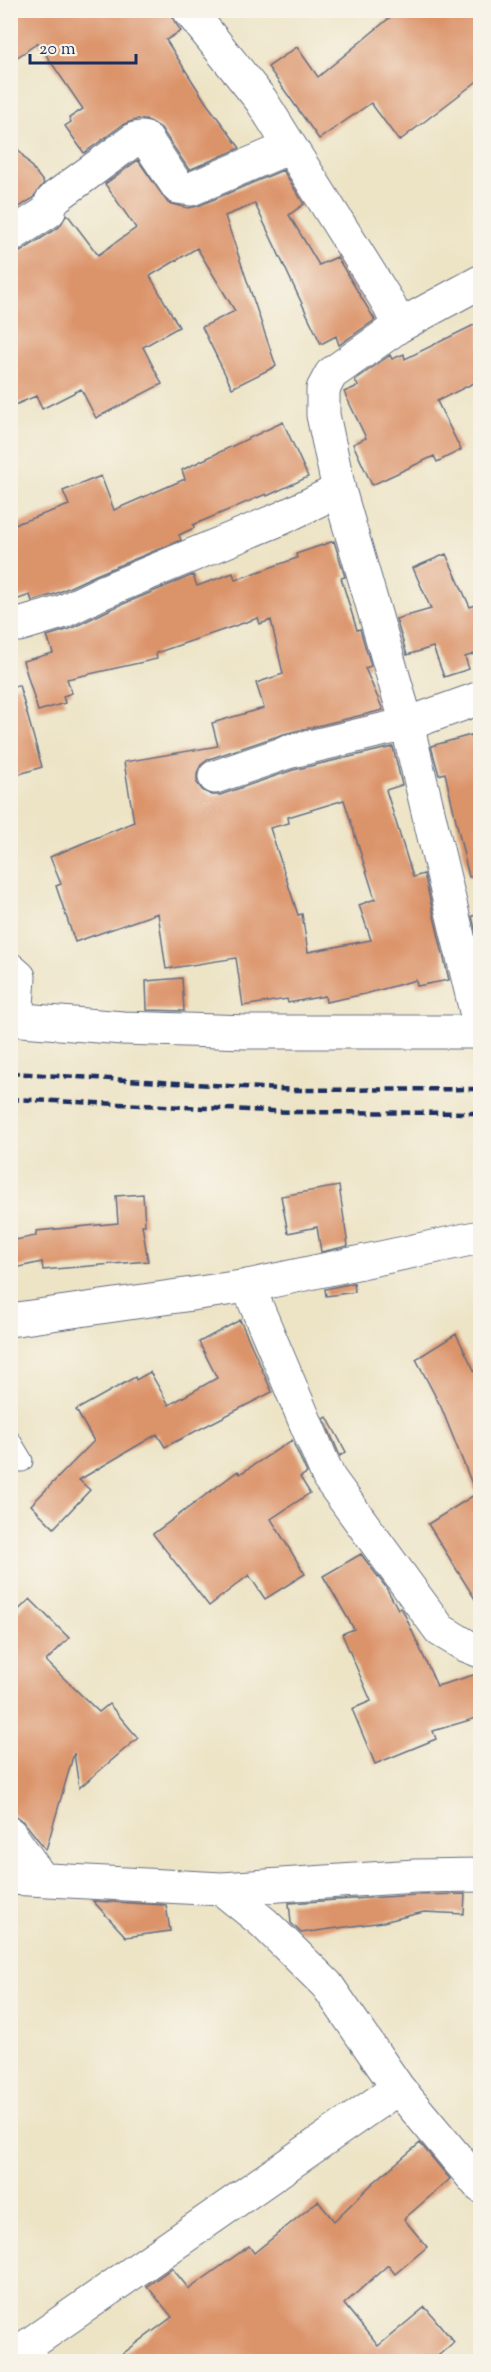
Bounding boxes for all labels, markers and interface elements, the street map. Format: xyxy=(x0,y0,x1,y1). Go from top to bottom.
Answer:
scale bar xyxy=(30,27,136,65)
text: 20 m xyxy=(39,37,76,63)

